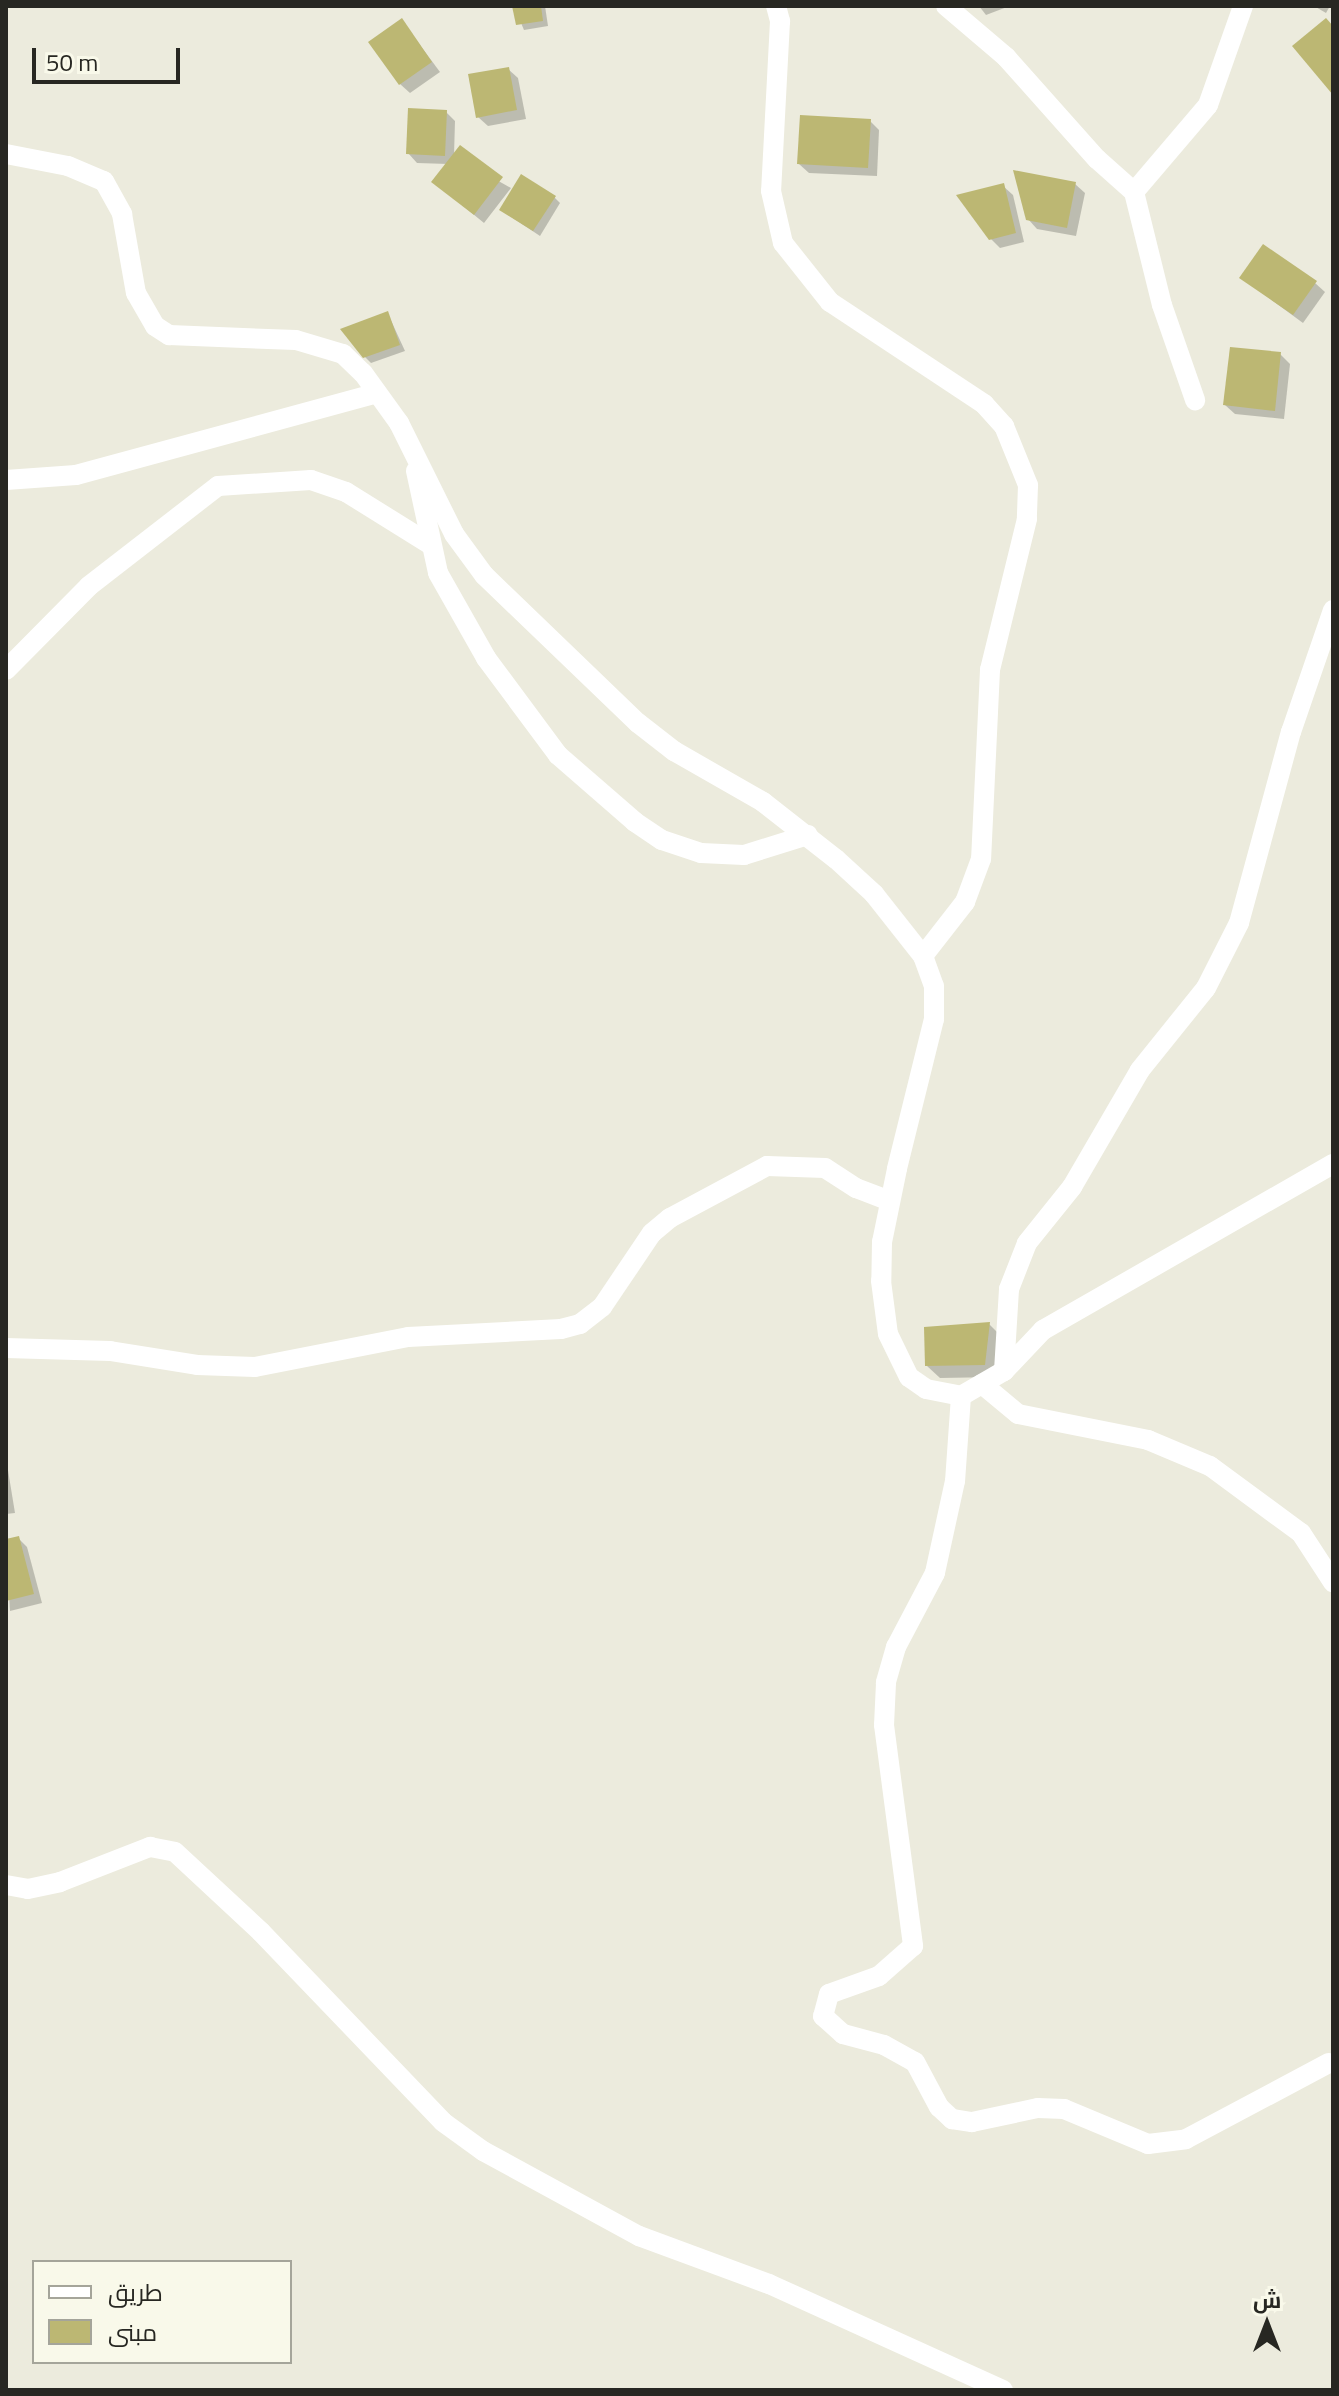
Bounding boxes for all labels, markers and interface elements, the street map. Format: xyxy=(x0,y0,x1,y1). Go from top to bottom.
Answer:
scale bar xyxy=(36,32,184,82)
text: 50 m xyxy=(46,44,98,80)
legend xyxy=(32,2260,292,2364)
text: طريق xyxy=(108,2274,163,2310)
text: ش xyxy=(1253,2283,1281,2317)
north arrow xyxy=(1227,2284,1307,2364)
text: مبنى xyxy=(108,2314,157,2350)

